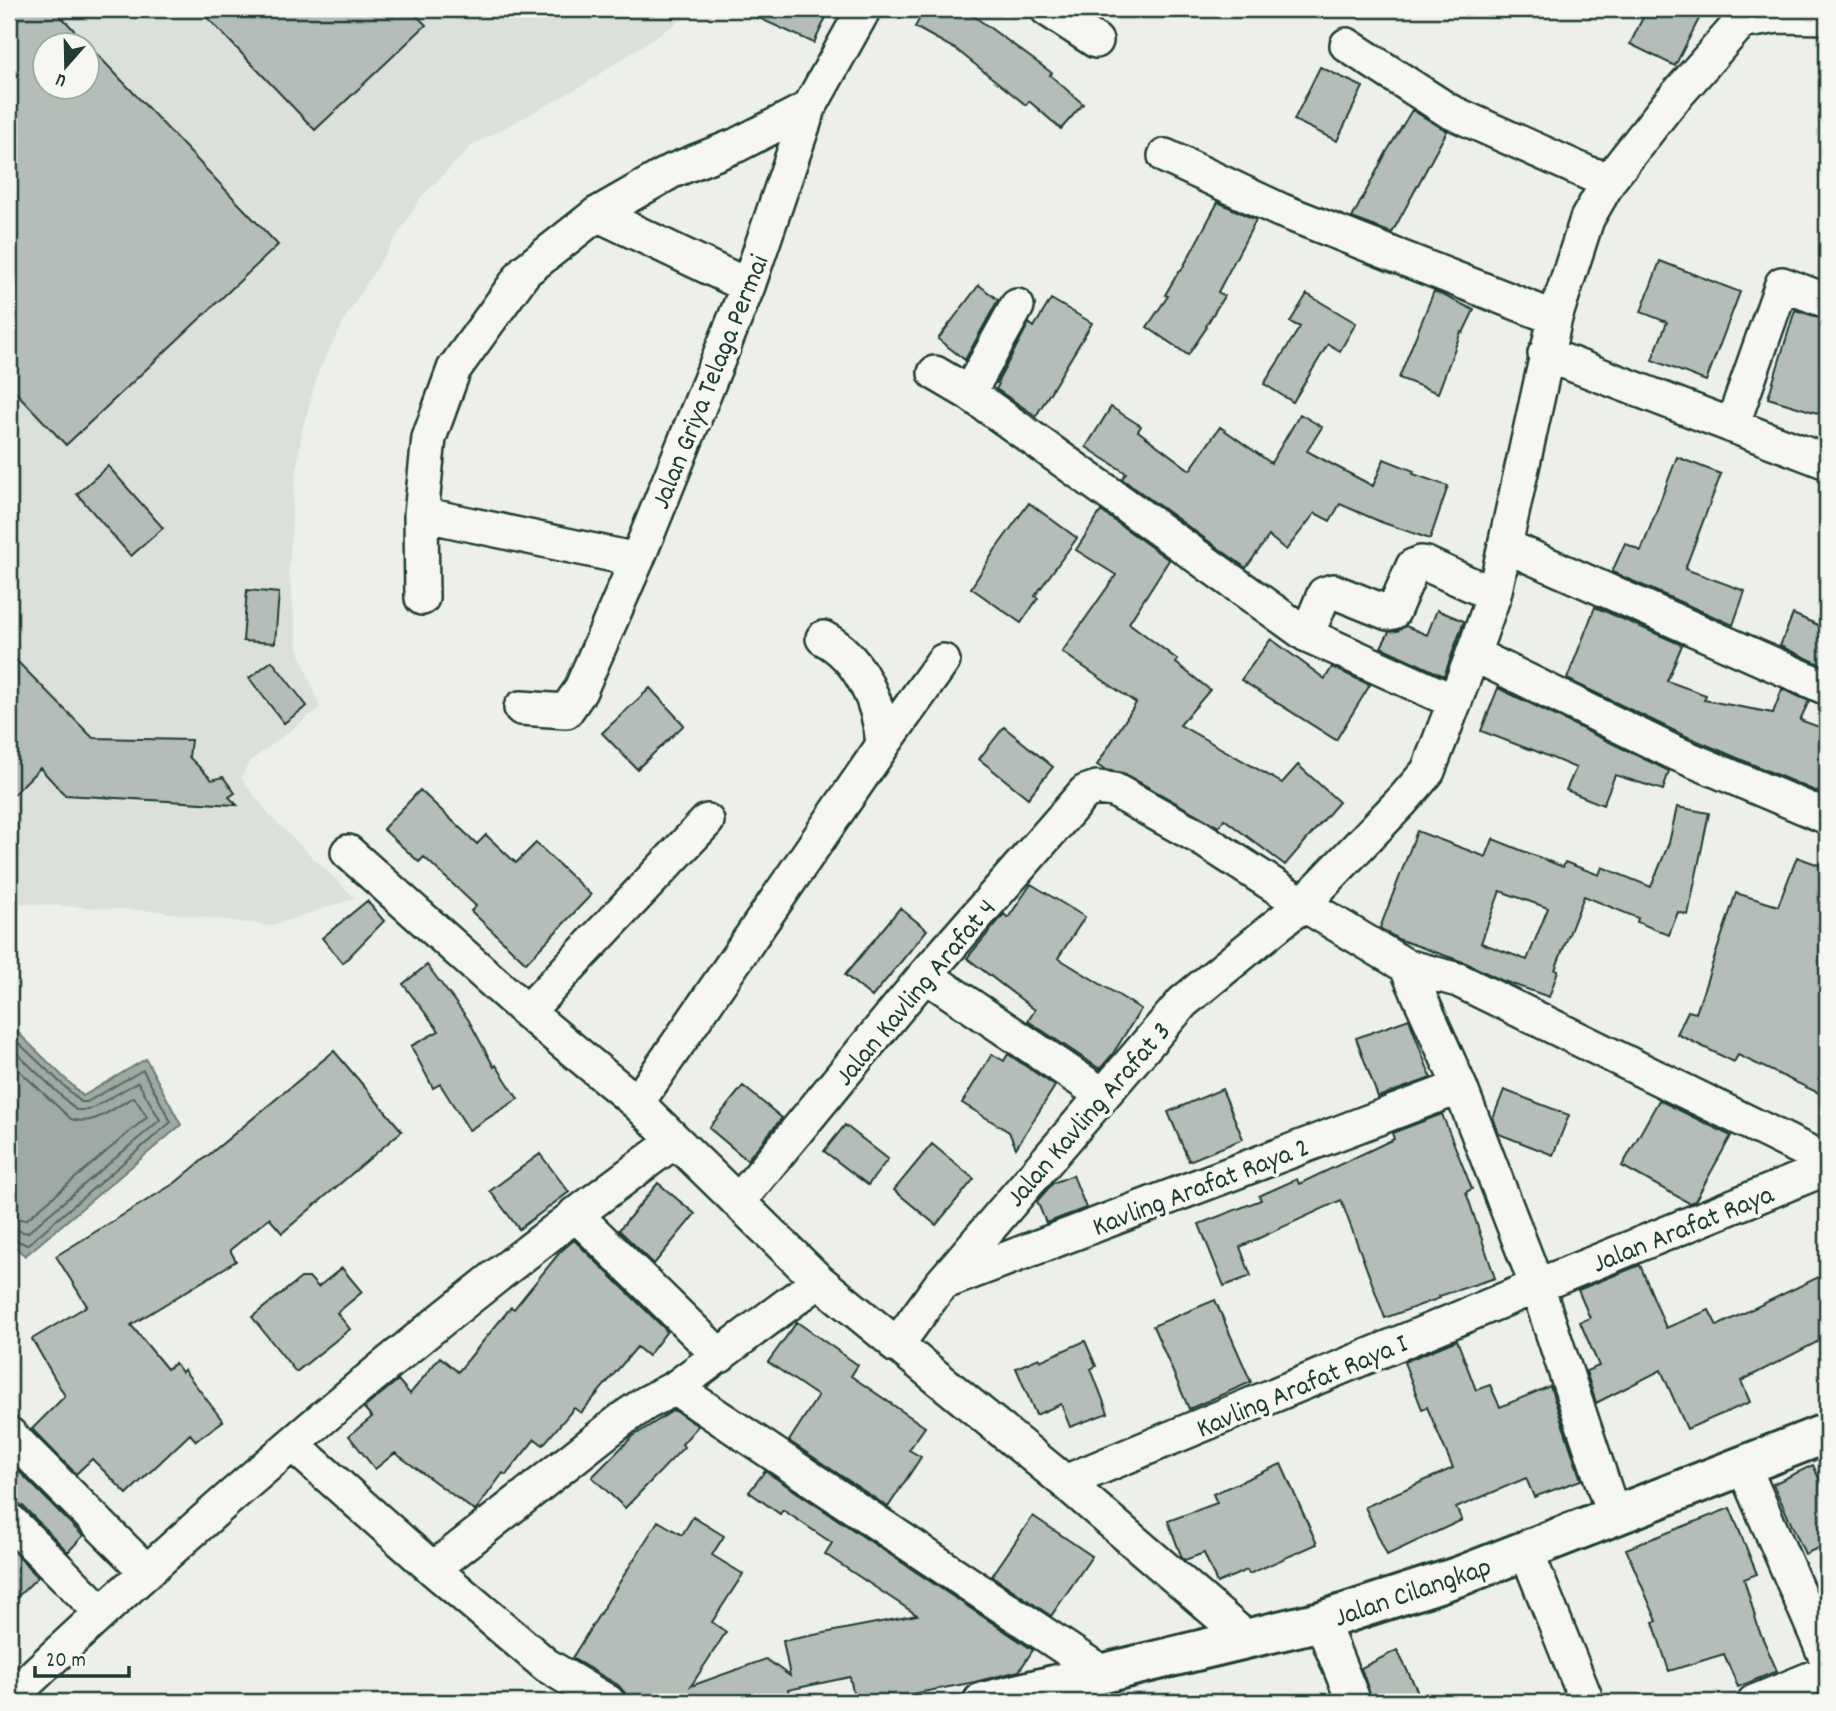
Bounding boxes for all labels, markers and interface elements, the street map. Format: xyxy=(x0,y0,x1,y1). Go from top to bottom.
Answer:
north arrow xyxy=(32,32,102,102)
text: U xyxy=(52,64,70,93)
street label: Jalan Griya Telaga Permai xyxy=(643,250,782,516)
street label: Jalan Kavling Arafat 4 xyxy=(827,892,1008,1097)
street label: Jalan Kavling Arafat 3 xyxy=(999,1015,1183,1218)
street label: Kavling Arafat Raya 2 xyxy=(1087,1130,1316,1249)
street label: Jalan Arafat Raya xyxy=(1587,1177,1781,1286)
street label: Kavling Arafat Raya I xyxy=(1191,1326,1415,1451)
street label: Jalan Cilangkap xyxy=(1330,1549,1498,1640)
scale bar xyxy=(35,1634,130,1678)
text: 20 m xyxy=(46,1647,86,1677)

